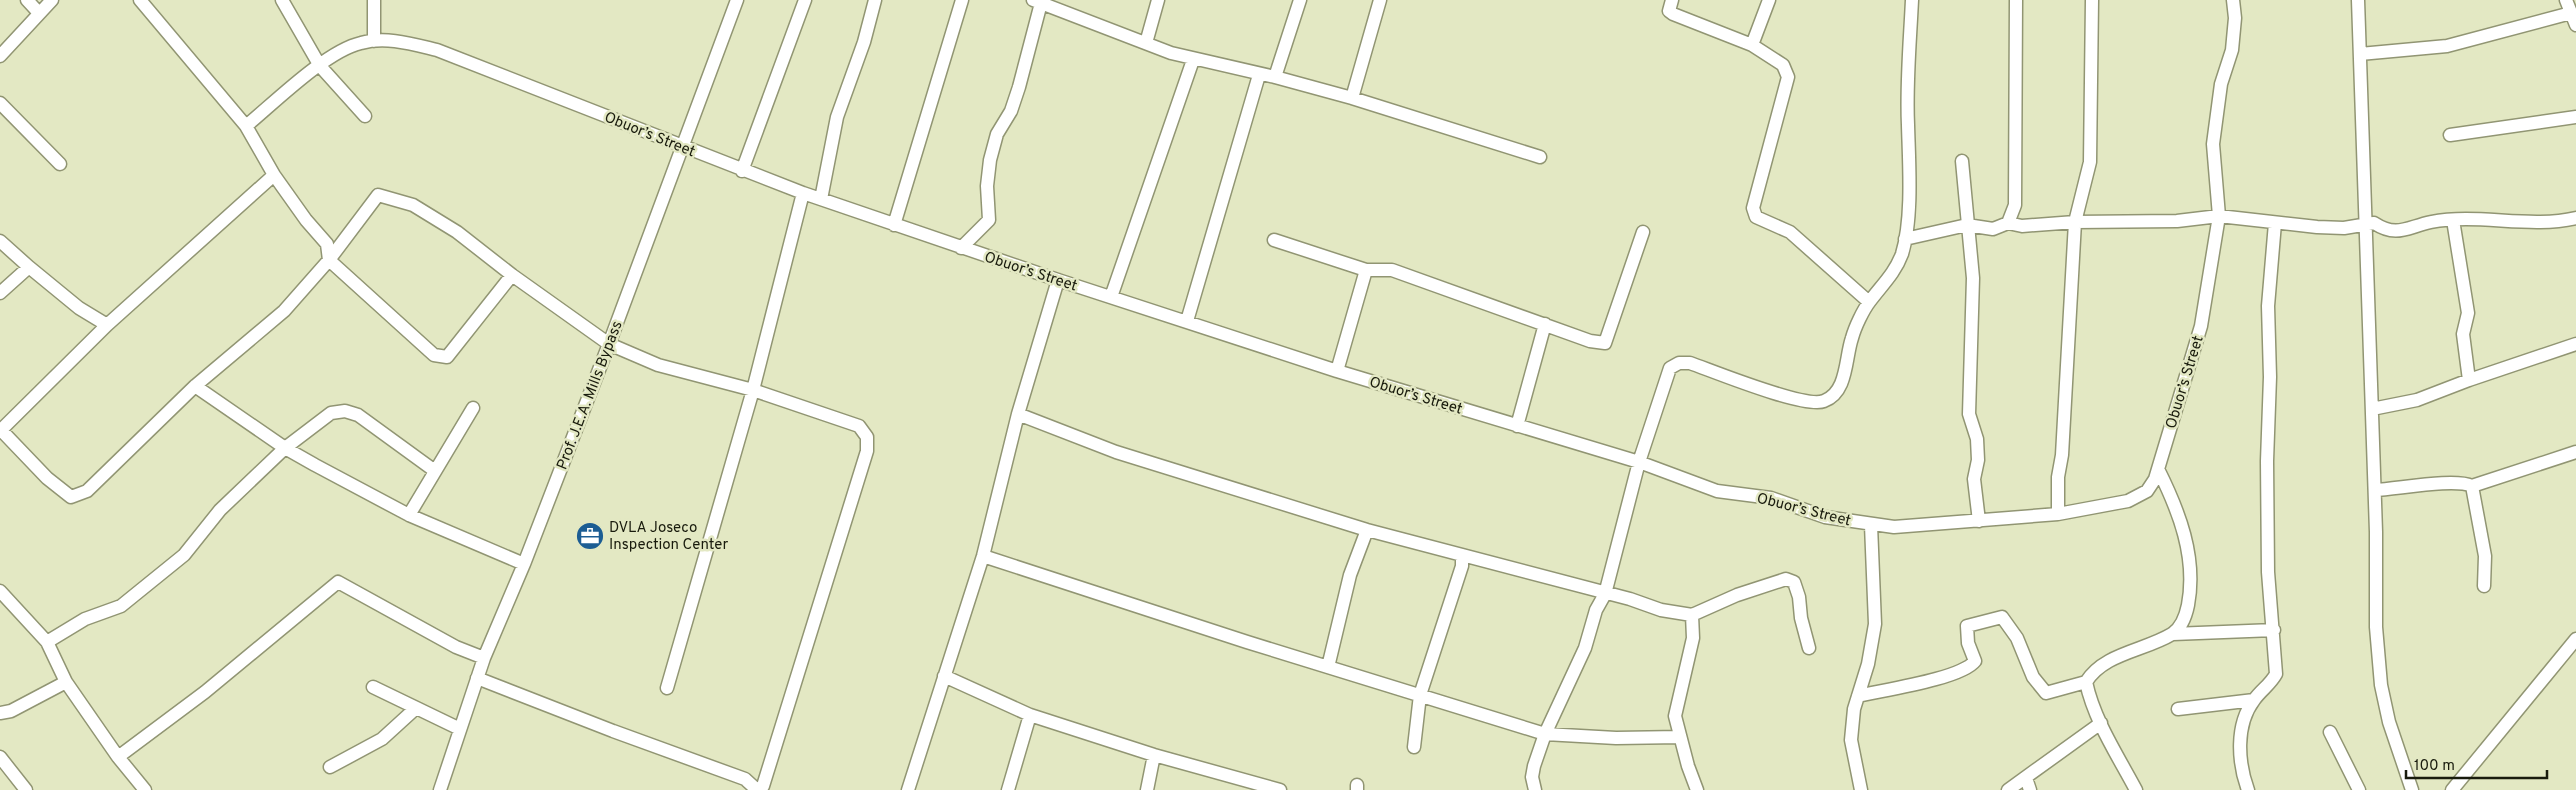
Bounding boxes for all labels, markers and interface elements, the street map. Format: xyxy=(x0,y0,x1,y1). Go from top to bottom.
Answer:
street label: Obuor’s Street xyxy=(601,109,698,162)
street label: Obuor’s Street xyxy=(982,248,1079,296)
street label: Prof. J.E.A. Mills Bypass xyxy=(553,319,628,473)
street label: Obuor’s Street xyxy=(2162,334,2209,431)
street label: Obuor’s Street xyxy=(1367,373,1464,420)
street label: Obuor’s Street xyxy=(1755,490,1853,531)
place label: DVLA Joseco Inspection Center xyxy=(609,519,729,555)
office icon: DVLA Joseco Inspection Center xyxy=(575,521,605,551)
scale bar xyxy=(2406,748,2547,780)
text: 100 m xyxy=(2414,757,2455,776)

